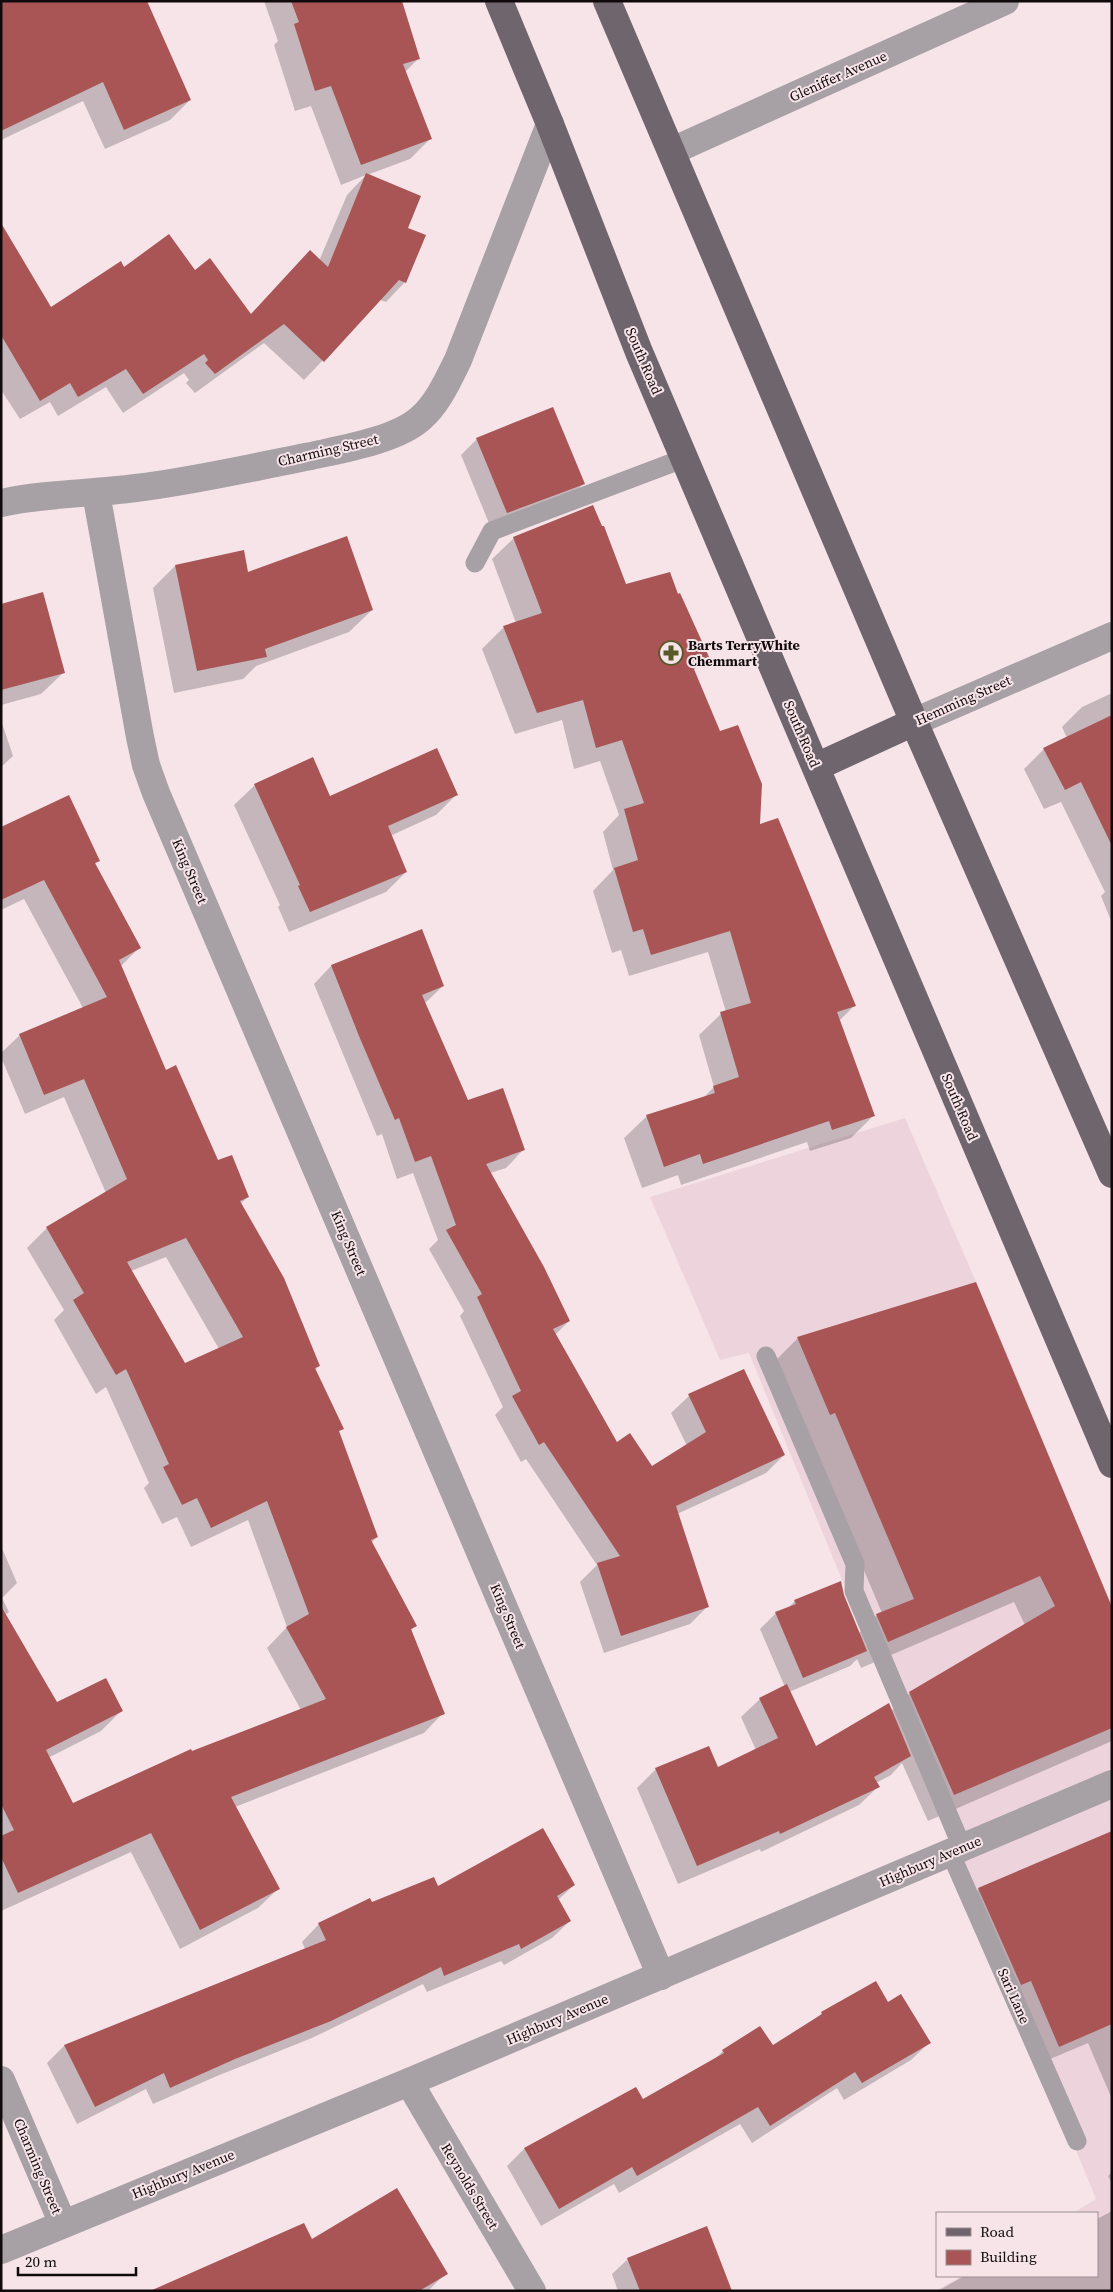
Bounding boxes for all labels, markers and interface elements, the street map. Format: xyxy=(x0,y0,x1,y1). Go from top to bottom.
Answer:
street label: Gleniffer Avenue xyxy=(786,46,890,106)
street label: South Road xyxy=(621,324,667,398)
street label: Charming Street xyxy=(276,429,380,471)
place label: Barts TerryWhite Chemmart xyxy=(688,635,800,671)
pharmacy icon: Barts TerryWhite Chemmart xyxy=(658,640,684,666)
street label: Hemming Street xyxy=(912,670,1014,730)
street label: South Road xyxy=(779,697,825,771)
street label: King Street xyxy=(167,835,213,907)
street label: South Road xyxy=(937,1070,983,1144)
street label: King Street xyxy=(326,1207,372,1279)
street label: King Street xyxy=(485,1580,531,1652)
street label: Highbury Avenue xyxy=(876,1830,984,1892)
street label: Sari Lane xyxy=(993,1965,1035,2027)
street label: Highbury Avenue xyxy=(503,1988,611,2050)
street label: Charming Street xyxy=(9,2115,67,2217)
street label: Reynolds Street xyxy=(436,2139,504,2233)
street label: Highbury Avenue xyxy=(129,2144,237,2204)
legend xyxy=(936,2212,1098,2277)
text: Road xyxy=(980,2221,1014,2242)
scale bar xyxy=(18,2244,135,2276)
text: Building xyxy=(980,2246,1037,2267)
text: 20 m xyxy=(25,2251,57,2272)

